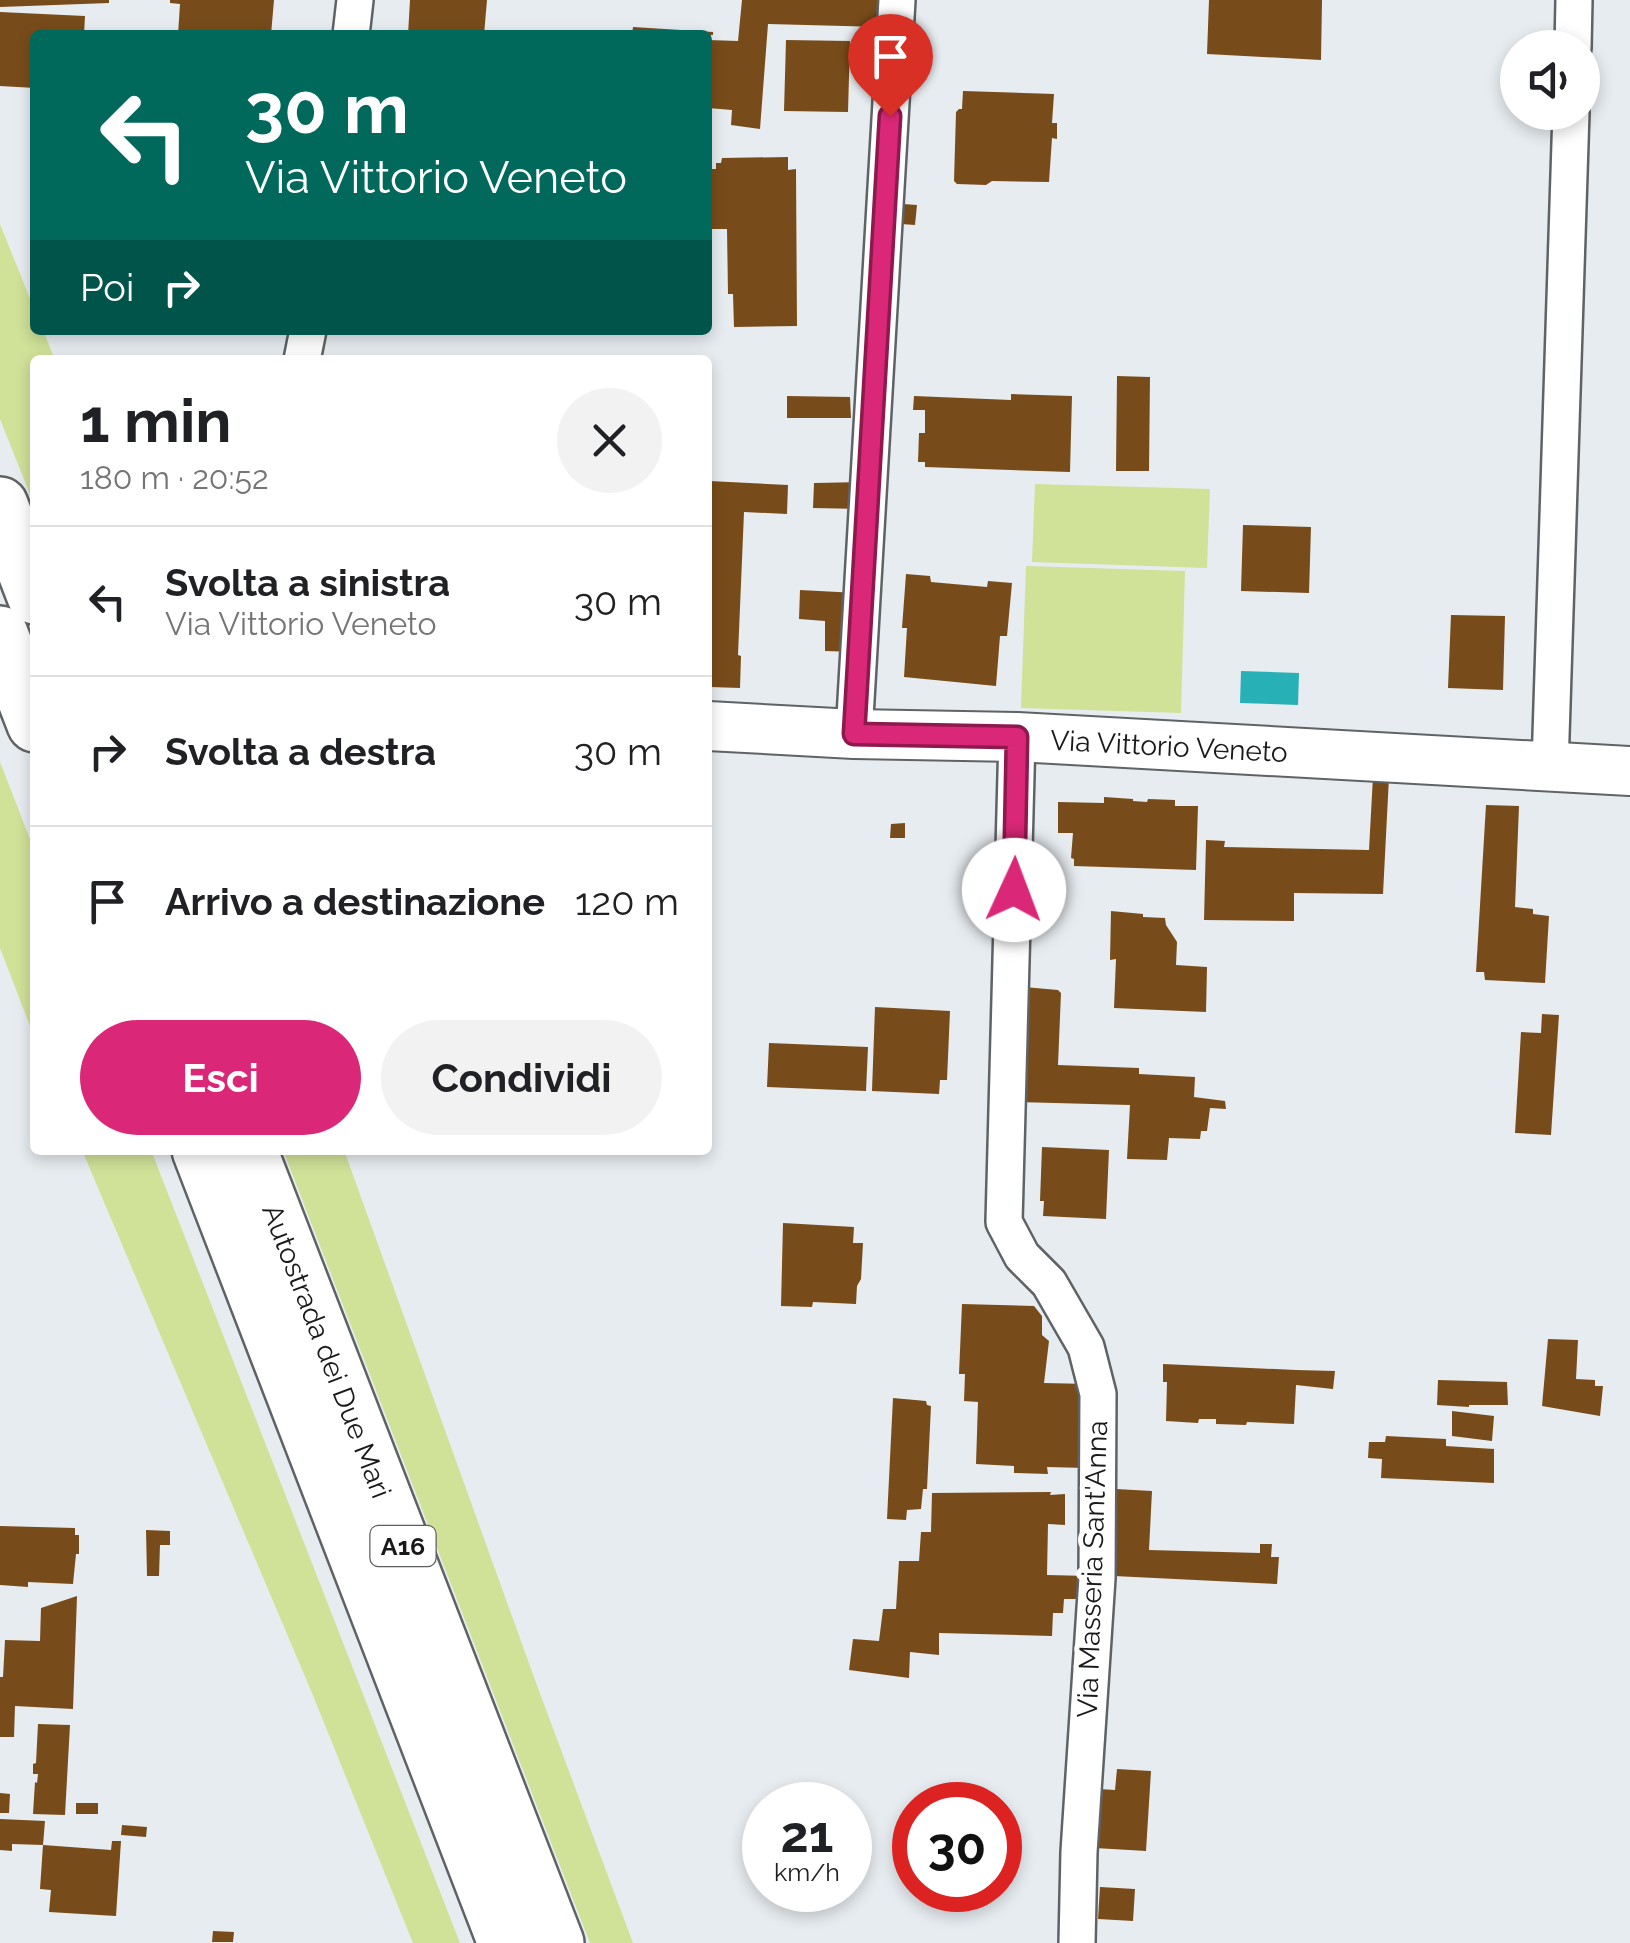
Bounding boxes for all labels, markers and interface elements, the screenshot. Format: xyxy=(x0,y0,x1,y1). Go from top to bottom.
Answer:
pin xyxy=(848,14,933,117)
icon: arrive xyxy=(863,29,918,84)
map controls xyxy=(1500,30,1600,130)
button: sound xyxy=(1500,30,1600,130)
text: 30 m xyxy=(245,67,409,149)
icon: left xyxy=(80,70,210,200)
text: Via Vittorio Veneto xyxy=(245,151,627,204)
icon: right xyxy=(154,260,209,315)
text: Poi xyxy=(80,265,134,310)
text: 1 min xyxy=(80,386,231,456)
button: close xyxy=(557,388,662,493)
text: 180 m · 20:52 xyxy=(80,459,269,496)
text: Svolta a sinistra xyxy=(165,560,450,605)
icon: left xyxy=(80,574,135,629)
text: 30 m xyxy=(574,579,662,624)
text: Via Vittorio Veneto xyxy=(165,605,437,642)
icon: right xyxy=(80,724,135,779)
street label: Via Vittorio Veneto xyxy=(1049,724,1288,769)
text: Svolta a destra xyxy=(165,729,436,774)
text: 30 m xyxy=(574,729,662,774)
position arrow xyxy=(962,838,1066,942)
icon: arrive xyxy=(80,874,135,929)
text: Arrivo a destinazione xyxy=(165,879,545,924)
text: 120 m xyxy=(575,879,679,924)
button: Esci xyxy=(80,1020,361,1135)
button: Condividi xyxy=(381,1020,662,1135)
street label: Autostrada dei Due Mari xyxy=(255,1200,398,1503)
street label: Via Masseria Sant'Anna xyxy=(1071,1420,1114,1718)
road number: A16 xyxy=(370,1526,436,1566)
speed limit sign: 30 xyxy=(892,1782,1022,1912)
text: 21 xyxy=(781,1805,833,1864)
text: km/h xyxy=(774,1857,840,1887)

